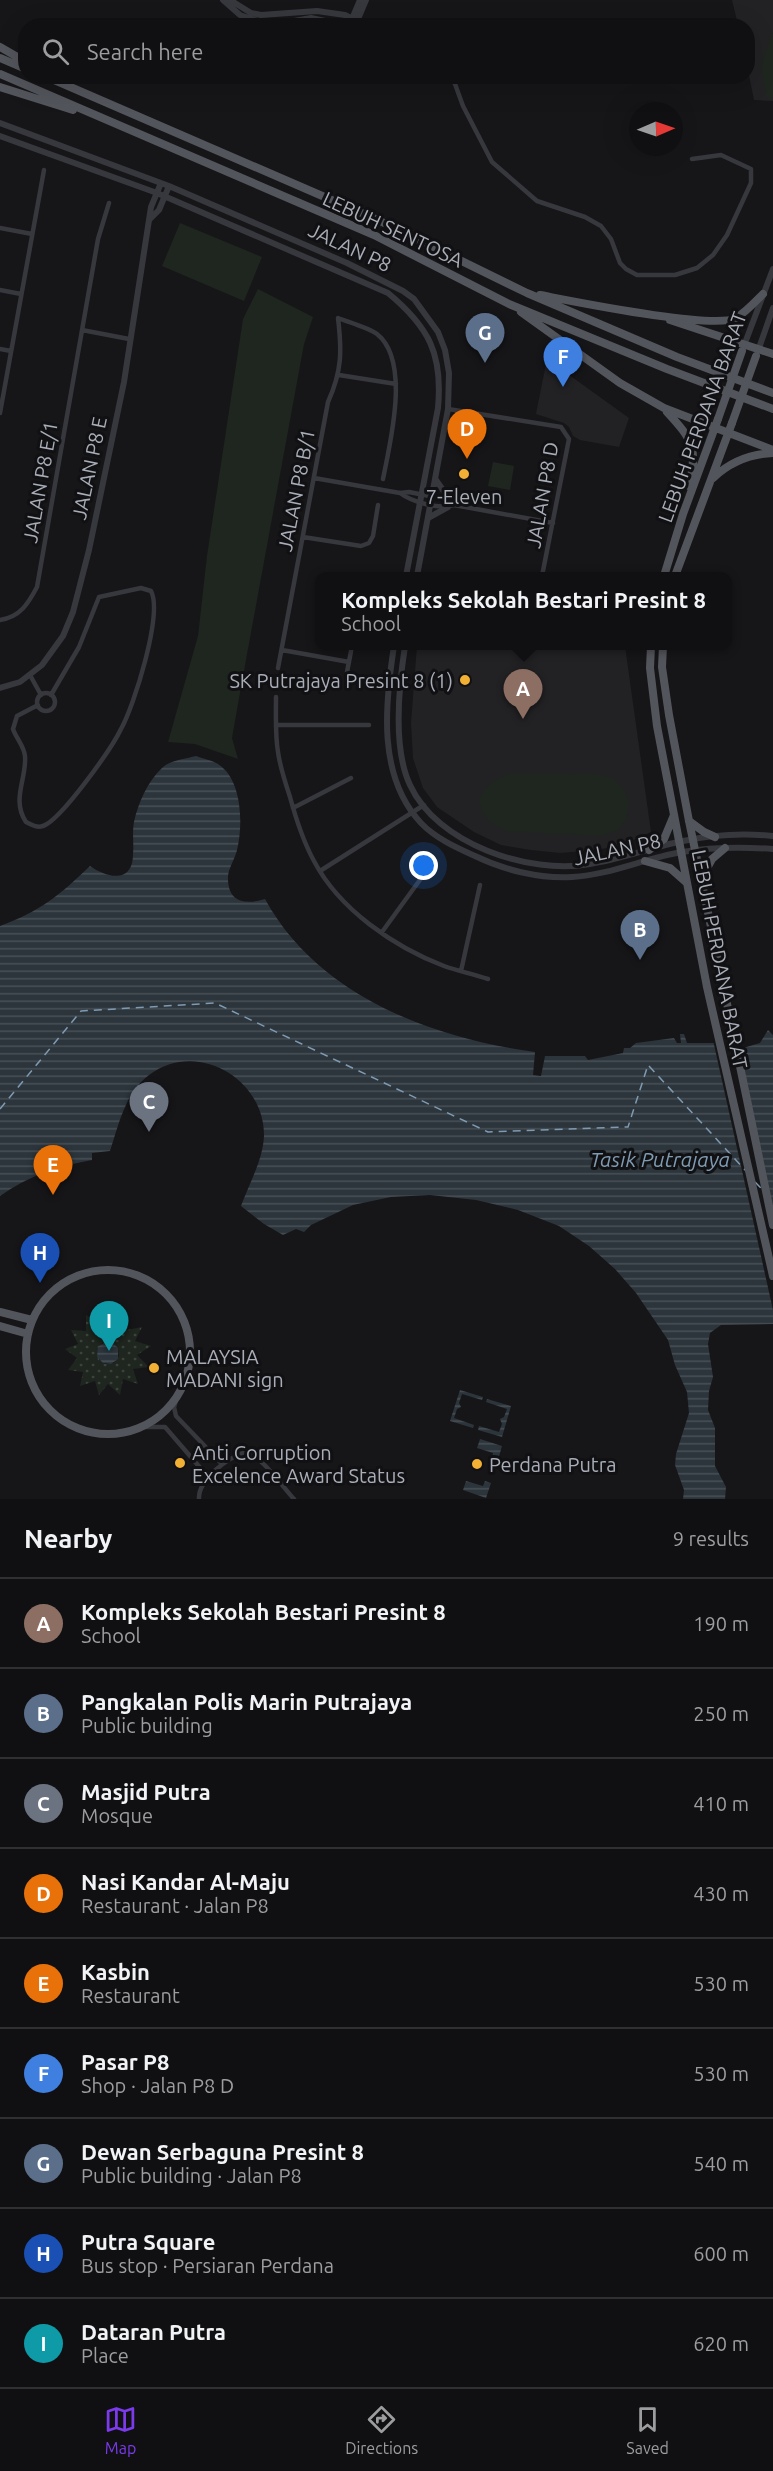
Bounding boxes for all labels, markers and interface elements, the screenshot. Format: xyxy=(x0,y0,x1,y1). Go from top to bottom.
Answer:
search box xyxy=(18,18,755,84)
icon: search xyxy=(39,35,72,68)
text: Search here xyxy=(87,39,203,64)
north arrow xyxy=(629,102,683,156)
street label: LEBUH SENTOSA xyxy=(319,186,467,272)
street label: JALAN P8 xyxy=(305,218,395,276)
street label: LEBUH PERDANA BARAT xyxy=(653,309,751,525)
pin: G xyxy=(466,314,504,363)
pin: F xyxy=(544,338,582,387)
pin: D xyxy=(448,410,486,459)
street label: JALAN P8 E xyxy=(67,415,111,521)
street label: JALAN P8 E/1 xyxy=(18,419,62,545)
street label: JALAN P8 B/1 xyxy=(273,427,319,553)
street label: JALAN P8 D xyxy=(521,440,563,550)
marker: 7-Eleven xyxy=(457,467,471,481)
place label: 7-Eleven xyxy=(426,485,502,508)
popup xyxy=(315,572,732,650)
text: Kompleks Sekolah Bestari Presint 8 xyxy=(341,587,706,612)
text: School xyxy=(341,612,401,635)
place label: SK Putrajaya Presint 8 (1) xyxy=(229,669,453,692)
pin: A xyxy=(504,670,542,719)
marker: SK Putrajaya Presint 8 (1) xyxy=(458,673,472,687)
street label: JALAN P8 xyxy=(571,829,663,869)
street label: LEBUH PERDANA BARAT xyxy=(687,848,753,1070)
your location xyxy=(409,851,438,880)
pin: B xyxy=(620,910,660,960)
pin: C xyxy=(130,1082,168,1132)
pin: E xyxy=(34,1146,72,1195)
water label: Tasik Putrajaya xyxy=(590,1147,730,1171)
pin: H xyxy=(20,1234,60,1283)
pin: I xyxy=(90,1302,128,1351)
place label: MALAYSIA MADANI sign xyxy=(166,1345,284,1391)
marker: MALAYSIA MADANI sign xyxy=(147,1361,161,1375)
place label: Anti Corruption Excelence Award Status xyxy=(192,1441,405,1487)
place label: Perdana Putra xyxy=(489,1453,617,1476)
marker: Anti Corruption Excelence Award Status xyxy=(173,1456,187,1470)
marker: Perdana Putra xyxy=(470,1457,484,1471)
text: Nearby xyxy=(24,1524,112,1553)
text: 9 results xyxy=(673,1527,749,1550)
text: Kompleks Sekolah Bestari Presint 8 xyxy=(81,1599,446,1624)
text: A xyxy=(36,1612,51,1635)
text: 190 m xyxy=(693,1612,749,1635)
text: School xyxy=(81,1624,141,1647)
text: Pangkalan Polis Marin Putrajaya xyxy=(81,1689,412,1714)
text: B xyxy=(37,1702,50,1725)
text: 250 m xyxy=(693,1702,749,1725)
text: Public building xyxy=(81,1714,213,1737)
text: Masjid Putra xyxy=(81,1779,211,1804)
text: C xyxy=(37,1792,50,1815)
text: 410 m xyxy=(693,1792,749,1815)
text: Mosque xyxy=(81,1804,153,1827)
text: Nasi Kandar Al-Maju xyxy=(81,1869,290,1894)
text: D xyxy=(36,1882,51,1905)
text: 430 m xyxy=(693,1882,749,1905)
text: Restaurant · Jalan P8 xyxy=(81,1894,269,1917)
text: Kasbin xyxy=(81,1959,150,1984)
text: E xyxy=(38,1972,49,1995)
text: 530 m xyxy=(693,1972,749,1995)
text: Restaurant xyxy=(81,1984,180,2007)
text: Pasar P8 xyxy=(81,2049,169,2074)
text: F xyxy=(38,2062,49,2085)
text: 530 m xyxy=(693,2062,749,2085)
text: Shop · Jalan P8 D xyxy=(81,2074,234,2097)
text: Dewan Serbaguna Presint 8 xyxy=(81,2139,364,2164)
text: G xyxy=(37,2152,50,2175)
text: 540 m xyxy=(693,2152,749,2175)
text: Public building · Jalan P8 xyxy=(81,2164,302,2187)
text: Putra Square xyxy=(81,2229,215,2254)
text: H xyxy=(36,2242,51,2265)
text: 600 m xyxy=(693,2242,749,2265)
text: Bus stop · Persiaran Perdana xyxy=(81,2254,334,2277)
text: Dataran Putra xyxy=(81,2319,226,2344)
text: I xyxy=(40,2332,47,2355)
text: 620 m xyxy=(693,2332,749,2355)
text: Place xyxy=(81,2344,129,2367)
tab: Map xyxy=(104,2403,137,2457)
tab: Directions xyxy=(345,2403,418,2457)
tab: Saved xyxy=(626,2403,669,2457)

